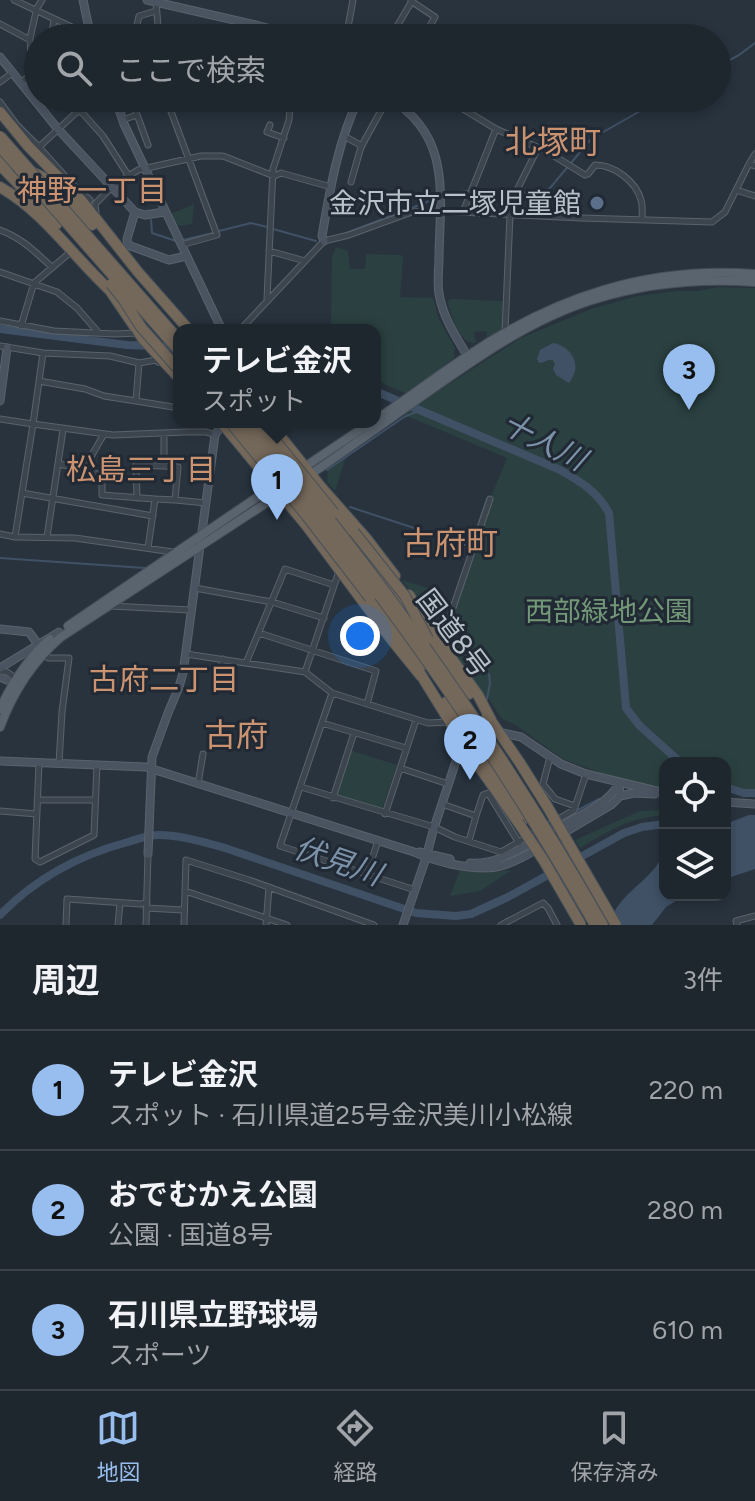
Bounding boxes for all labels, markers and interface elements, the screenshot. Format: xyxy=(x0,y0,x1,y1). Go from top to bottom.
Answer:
search box xyxy=(24,24,731,112)
icon: search xyxy=(52,46,96,90)
text: ここで検索 xyxy=(116,52,266,89)
district label: 北塚町 xyxy=(505,123,601,161)
district label: 神野一丁目 xyxy=(17,172,167,209)
place label: 金沢市立二塚児童館 xyxy=(329,186,581,220)
marker: 金沢市立二塚児童館 xyxy=(588,194,606,212)
popup xyxy=(173,324,381,428)
text: テレビ金沢 xyxy=(202,342,352,379)
pin: 3 xyxy=(663,344,715,410)
text: スポット xyxy=(202,385,306,417)
water label: 十人川 xyxy=(496,404,595,479)
district label: 松島三丁目 xyxy=(66,451,216,488)
pin: 1 xyxy=(251,454,303,520)
district label: 古府町 xyxy=(402,524,498,562)
street label: 国道8号 xyxy=(410,582,498,684)
park label: 西部緑地公園 xyxy=(525,594,693,628)
your location xyxy=(340,616,380,656)
district label: 古府二丁目 xyxy=(89,661,239,698)
pin: 2 xyxy=(444,714,496,780)
district label: 古府 xyxy=(204,716,268,754)
map controls xyxy=(659,757,731,901)
button: locate xyxy=(659,757,731,829)
water label: 伏見川 xyxy=(289,829,389,894)
button: layers xyxy=(659,829,731,901)
text: 周辺 xyxy=(32,960,100,1001)
text: 3件 xyxy=(683,964,723,996)
text: テレビ金沢 xyxy=(108,1056,258,1093)
text: 1 xyxy=(53,1074,63,1106)
text: 220 m xyxy=(649,1074,723,1106)
text: スポット · 石川県道25号金沢美川小松線 xyxy=(108,1099,573,1131)
text: おでむかえ公園 xyxy=(108,1176,318,1213)
text: 2 xyxy=(50,1194,66,1226)
text: 280 m xyxy=(647,1194,723,1226)
text: 公園 · 国道8号 xyxy=(108,1219,273,1251)
text: 石川県立野球場 xyxy=(108,1296,318,1333)
text: 3 xyxy=(51,1314,65,1346)
text: 610 m xyxy=(652,1314,723,1346)
text: スポーツ xyxy=(108,1339,211,1371)
tab: 地図 xyxy=(96,1406,141,1486)
tab: 経路 xyxy=(333,1406,378,1486)
tab: 保存済み xyxy=(570,1406,659,1486)

